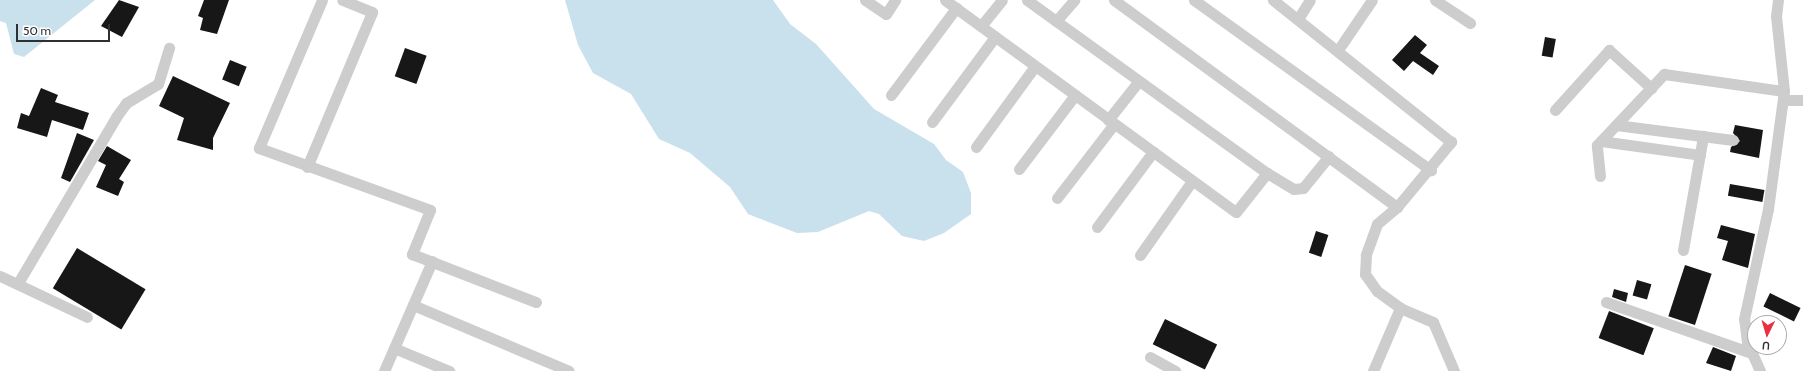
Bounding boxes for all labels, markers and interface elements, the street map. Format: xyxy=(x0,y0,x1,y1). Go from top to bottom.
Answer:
scale bar xyxy=(18,16,112,42)
text: 50 m xyxy=(23,23,51,38)
north arrow xyxy=(1747,315,1787,355)
text: U xyxy=(1761,339,1771,353)

